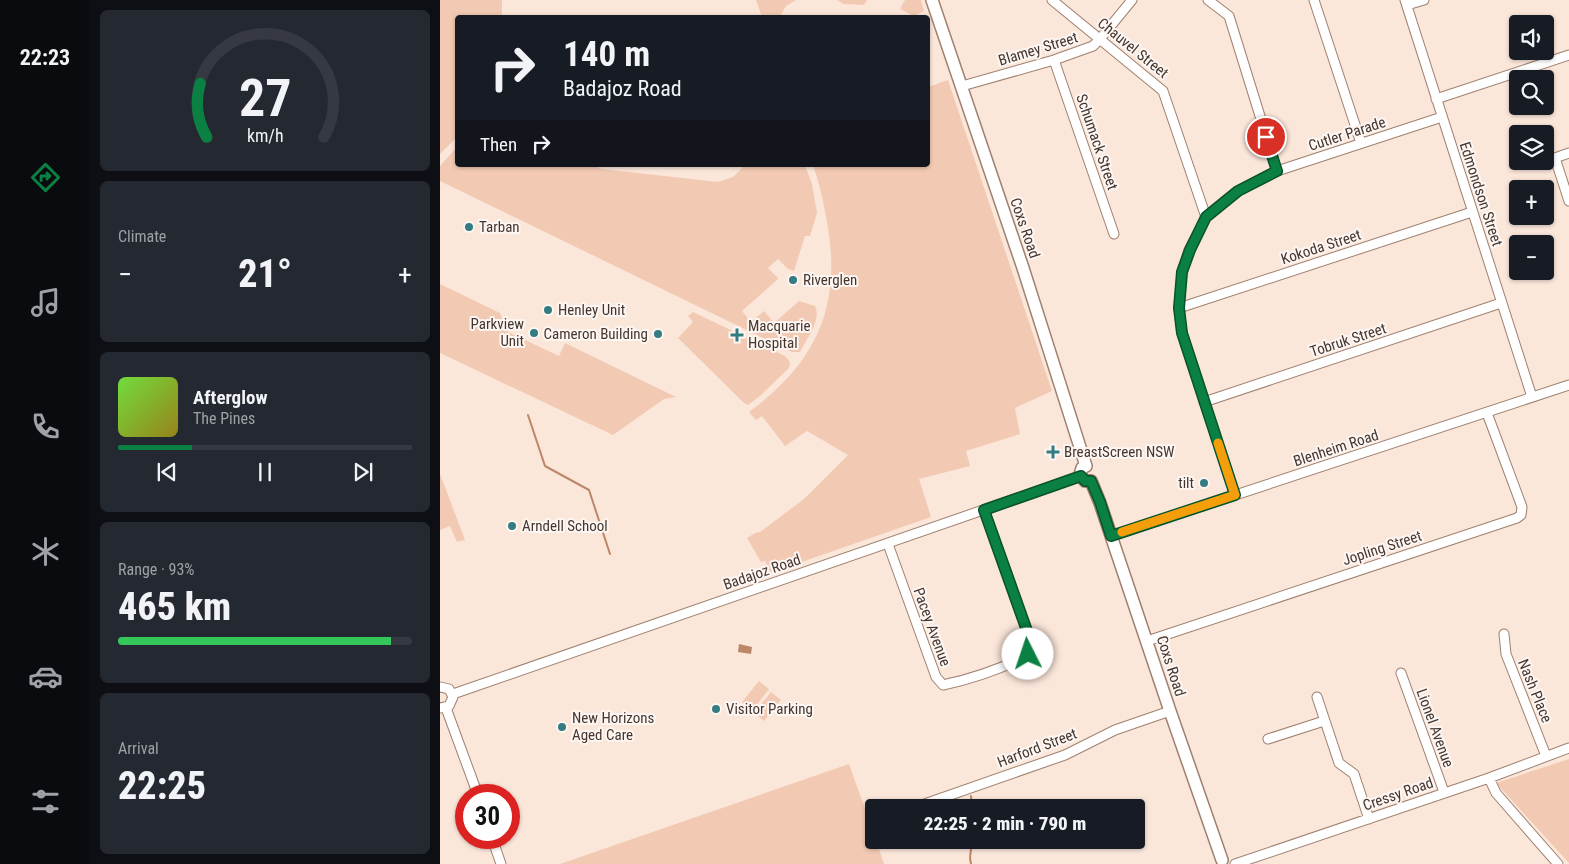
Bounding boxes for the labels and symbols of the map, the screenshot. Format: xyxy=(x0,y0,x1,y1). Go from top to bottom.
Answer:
street label: Chauvel Street xyxy=(1094,14,1172,82)
street label: Blamey Street xyxy=(996,28,1080,70)
street label: Schumack Street xyxy=(1072,92,1122,192)
street label: Cutler Parade xyxy=(1306,113,1388,155)
pin xyxy=(1245,116,1287,158)
street label: Edmondson Street xyxy=(1456,140,1506,248)
street label: Coxs Road xyxy=(1006,195,1044,261)
place label: Tarban xyxy=(479,218,520,236)
marker: Tarban xyxy=(463,221,475,233)
street label: Kokoda Street xyxy=(1279,226,1363,268)
place label: Riverglen xyxy=(803,271,857,289)
marker: Riverglen xyxy=(787,274,799,286)
place label: Henley Unit xyxy=(558,301,625,319)
marker: Henley Unit xyxy=(542,304,554,316)
place label: Parkview Unit xyxy=(471,315,524,350)
place label: Macquarie Hospital xyxy=(748,317,810,352)
street label: Tobruk Street xyxy=(1308,319,1388,361)
place label: Cameron Building xyxy=(543,325,648,343)
marker: Parkview Unit xyxy=(528,327,540,339)
marker: Cameron Building xyxy=(652,328,664,340)
marker: Macquarie Hospital xyxy=(730,328,744,342)
street label: Blenheim Road xyxy=(1291,426,1381,470)
place label: BreastScreen NSW xyxy=(1064,443,1175,461)
marker: BreastScreen NSW xyxy=(1046,445,1060,459)
place label: tilt xyxy=(1178,474,1194,492)
marker: tilt xyxy=(1198,477,1210,489)
place label: Arndell School xyxy=(522,517,608,535)
marker: Arndell School xyxy=(506,520,518,532)
street label: Jopling Street xyxy=(1340,527,1424,569)
street label: Badajoz Road xyxy=(721,550,803,594)
street label: Pacey Avenue xyxy=(909,585,955,669)
position arrow xyxy=(1001,627,1053,679)
street label: Coxs Road xyxy=(1153,633,1189,699)
street label: Nash Place xyxy=(1514,657,1556,725)
street label: Lionel Avenue xyxy=(1412,686,1458,770)
place label: Visitor Parking xyxy=(726,700,813,718)
marker: Visitor Parking xyxy=(710,703,722,715)
place label: New Horizons Aged Care xyxy=(572,709,655,744)
marker: New Horizons Aged Care xyxy=(556,721,568,733)
street label: Harford Street xyxy=(995,725,1079,771)
street label: Cressy Road xyxy=(1360,774,1436,814)
speed limit sign: 30 xyxy=(455,784,520,849)

